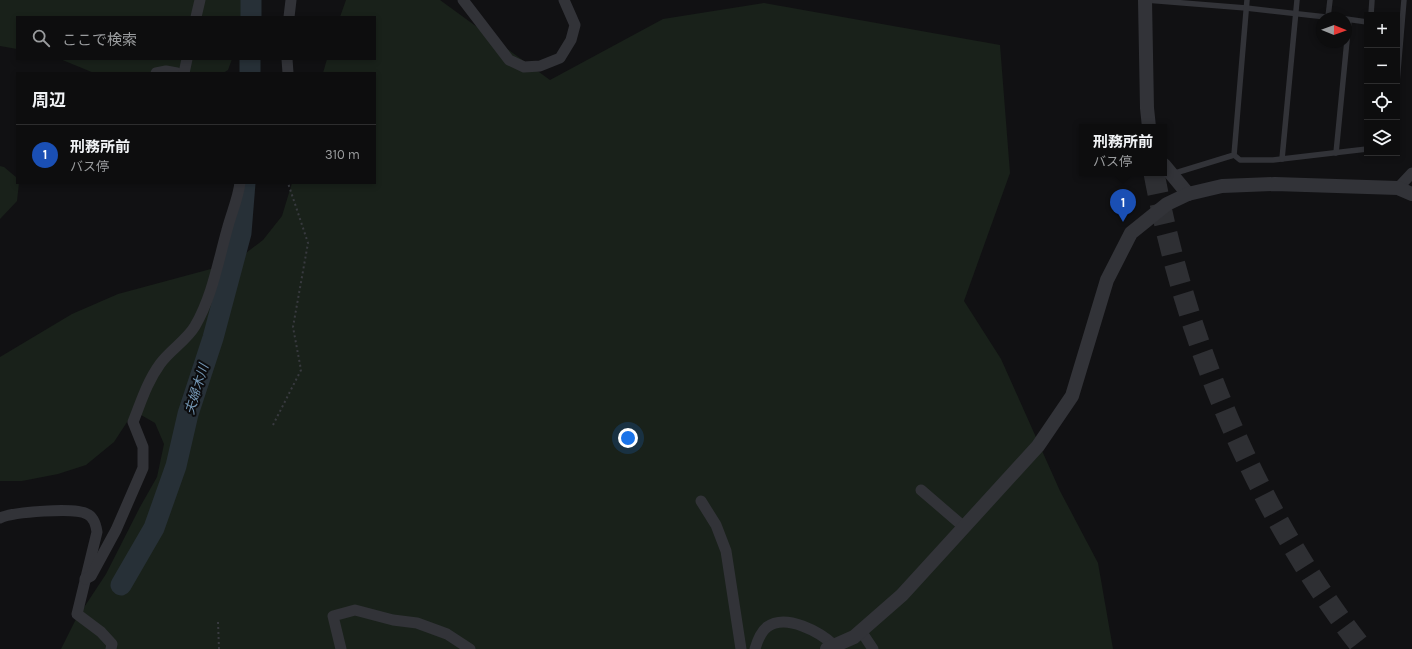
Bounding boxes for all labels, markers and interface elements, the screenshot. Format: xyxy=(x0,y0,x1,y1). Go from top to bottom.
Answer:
north arrow xyxy=(1316,12,1352,48)
map controls xyxy=(1364,12,1400,156)
button: + xyxy=(1364,12,1400,48)
search box xyxy=(16,16,376,60)
icon: search xyxy=(30,27,52,49)
text: ここで検索 xyxy=(62,31,137,49)
button: − xyxy=(1364,48,1400,84)
button: locate xyxy=(1364,84,1400,120)
text: 周辺 xyxy=(32,90,66,110)
button: layers xyxy=(1364,120,1400,156)
popup xyxy=(1079,124,1167,176)
text: 刑務所前 xyxy=(1093,133,1153,151)
text: 刑務所前 xyxy=(70,138,130,156)
text: 1 xyxy=(43,147,47,162)
text: 310 m xyxy=(325,147,360,162)
text: バス停 xyxy=(1093,154,1132,169)
text: バス停 xyxy=(70,159,109,174)
pin: 1 xyxy=(1110,189,1136,222)
water label: 夫婦木川 xyxy=(182,360,212,416)
your location xyxy=(618,428,638,448)

